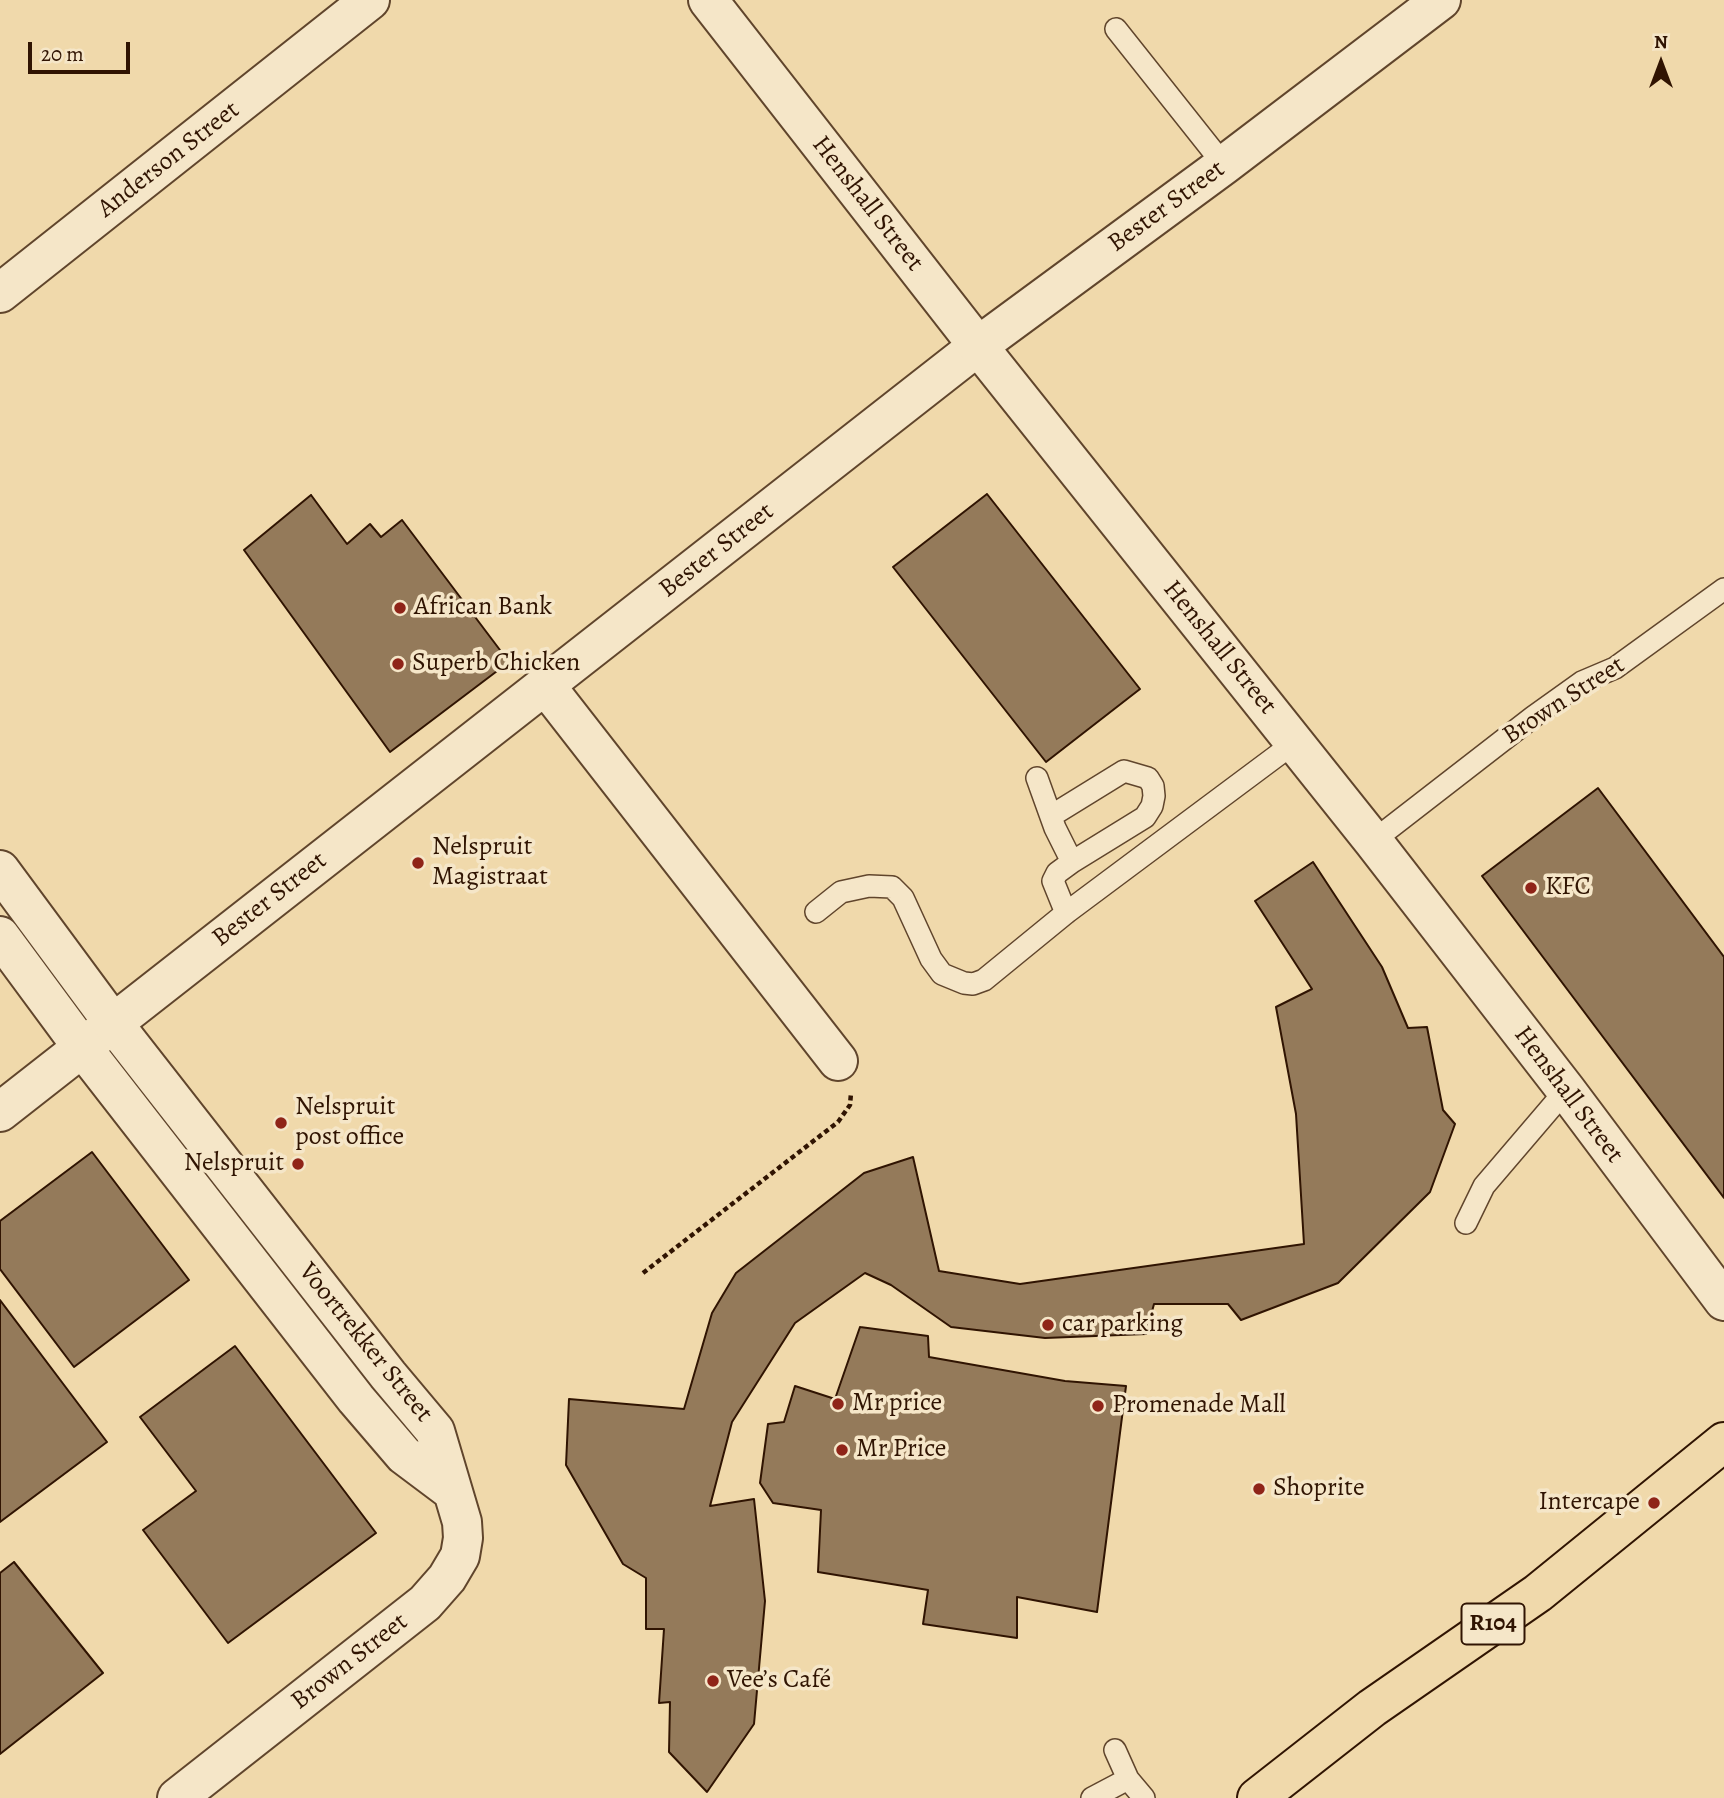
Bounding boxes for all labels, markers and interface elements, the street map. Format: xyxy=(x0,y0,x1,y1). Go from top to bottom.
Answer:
scale bar xyxy=(32,28,133,72)
north arrow xyxy=(1626,28,1696,98)
text: N xyxy=(1654,29,1668,55)
text: 20 m xyxy=(41,40,84,68)
street label: Anderson Street xyxy=(92,95,246,225)
street label: Henshall Street xyxy=(804,130,930,278)
street label: Bester Street xyxy=(1103,154,1231,260)
street label: Bester Street xyxy=(654,497,780,605)
street label: Henshall Street xyxy=(1156,575,1282,721)
place label: African Bank xyxy=(414,592,552,624)
marker: African Bank xyxy=(392,600,408,616)
place label: Superb Chicken xyxy=(412,648,580,680)
street label: Brown Street xyxy=(1497,650,1631,752)
marker: Superb Chicken xyxy=(390,656,406,672)
place label: Nelspruit Magistraat xyxy=(432,832,548,894)
street label: Bester Street xyxy=(207,846,333,954)
marker: Nelspruit Magistraat xyxy=(410,855,426,871)
place label: KFC xyxy=(1545,872,1591,904)
marker: KFC xyxy=(1523,880,1539,896)
street label: Henshall Street xyxy=(1506,1020,1630,1170)
place label: Nelspruit post office xyxy=(295,1092,404,1154)
marker: Nelspruit post office xyxy=(273,1115,289,1131)
place label: Nelspruit xyxy=(184,1148,284,1180)
marker: Nelspruit xyxy=(290,1156,306,1172)
street label: Voortrekker Street xyxy=(291,1257,439,1429)
place label: car parking xyxy=(1062,1309,1183,1341)
marker: car parking xyxy=(1040,1317,1056,1333)
place label: Mr price xyxy=(852,1388,942,1420)
place label: Promenade Mall xyxy=(1112,1390,1286,1422)
marker: Mr price xyxy=(830,1396,846,1412)
marker: Promenade Mall xyxy=(1090,1398,1106,1414)
place label: Mr Price xyxy=(856,1434,947,1466)
marker: Mr Price xyxy=(834,1442,850,1458)
place label: Shoprite xyxy=(1273,1473,1365,1505)
marker: Shoprite xyxy=(1251,1481,1267,1497)
place label: Intercape xyxy=(1538,1487,1640,1519)
marker: Intercape xyxy=(1646,1495,1662,1511)
road number: R104 xyxy=(1462,1604,1524,1644)
street label: Brown Street xyxy=(286,1607,414,1717)
place label: Vee’s Café xyxy=(727,1665,831,1697)
marker: Vee’s Café xyxy=(705,1673,721,1689)

